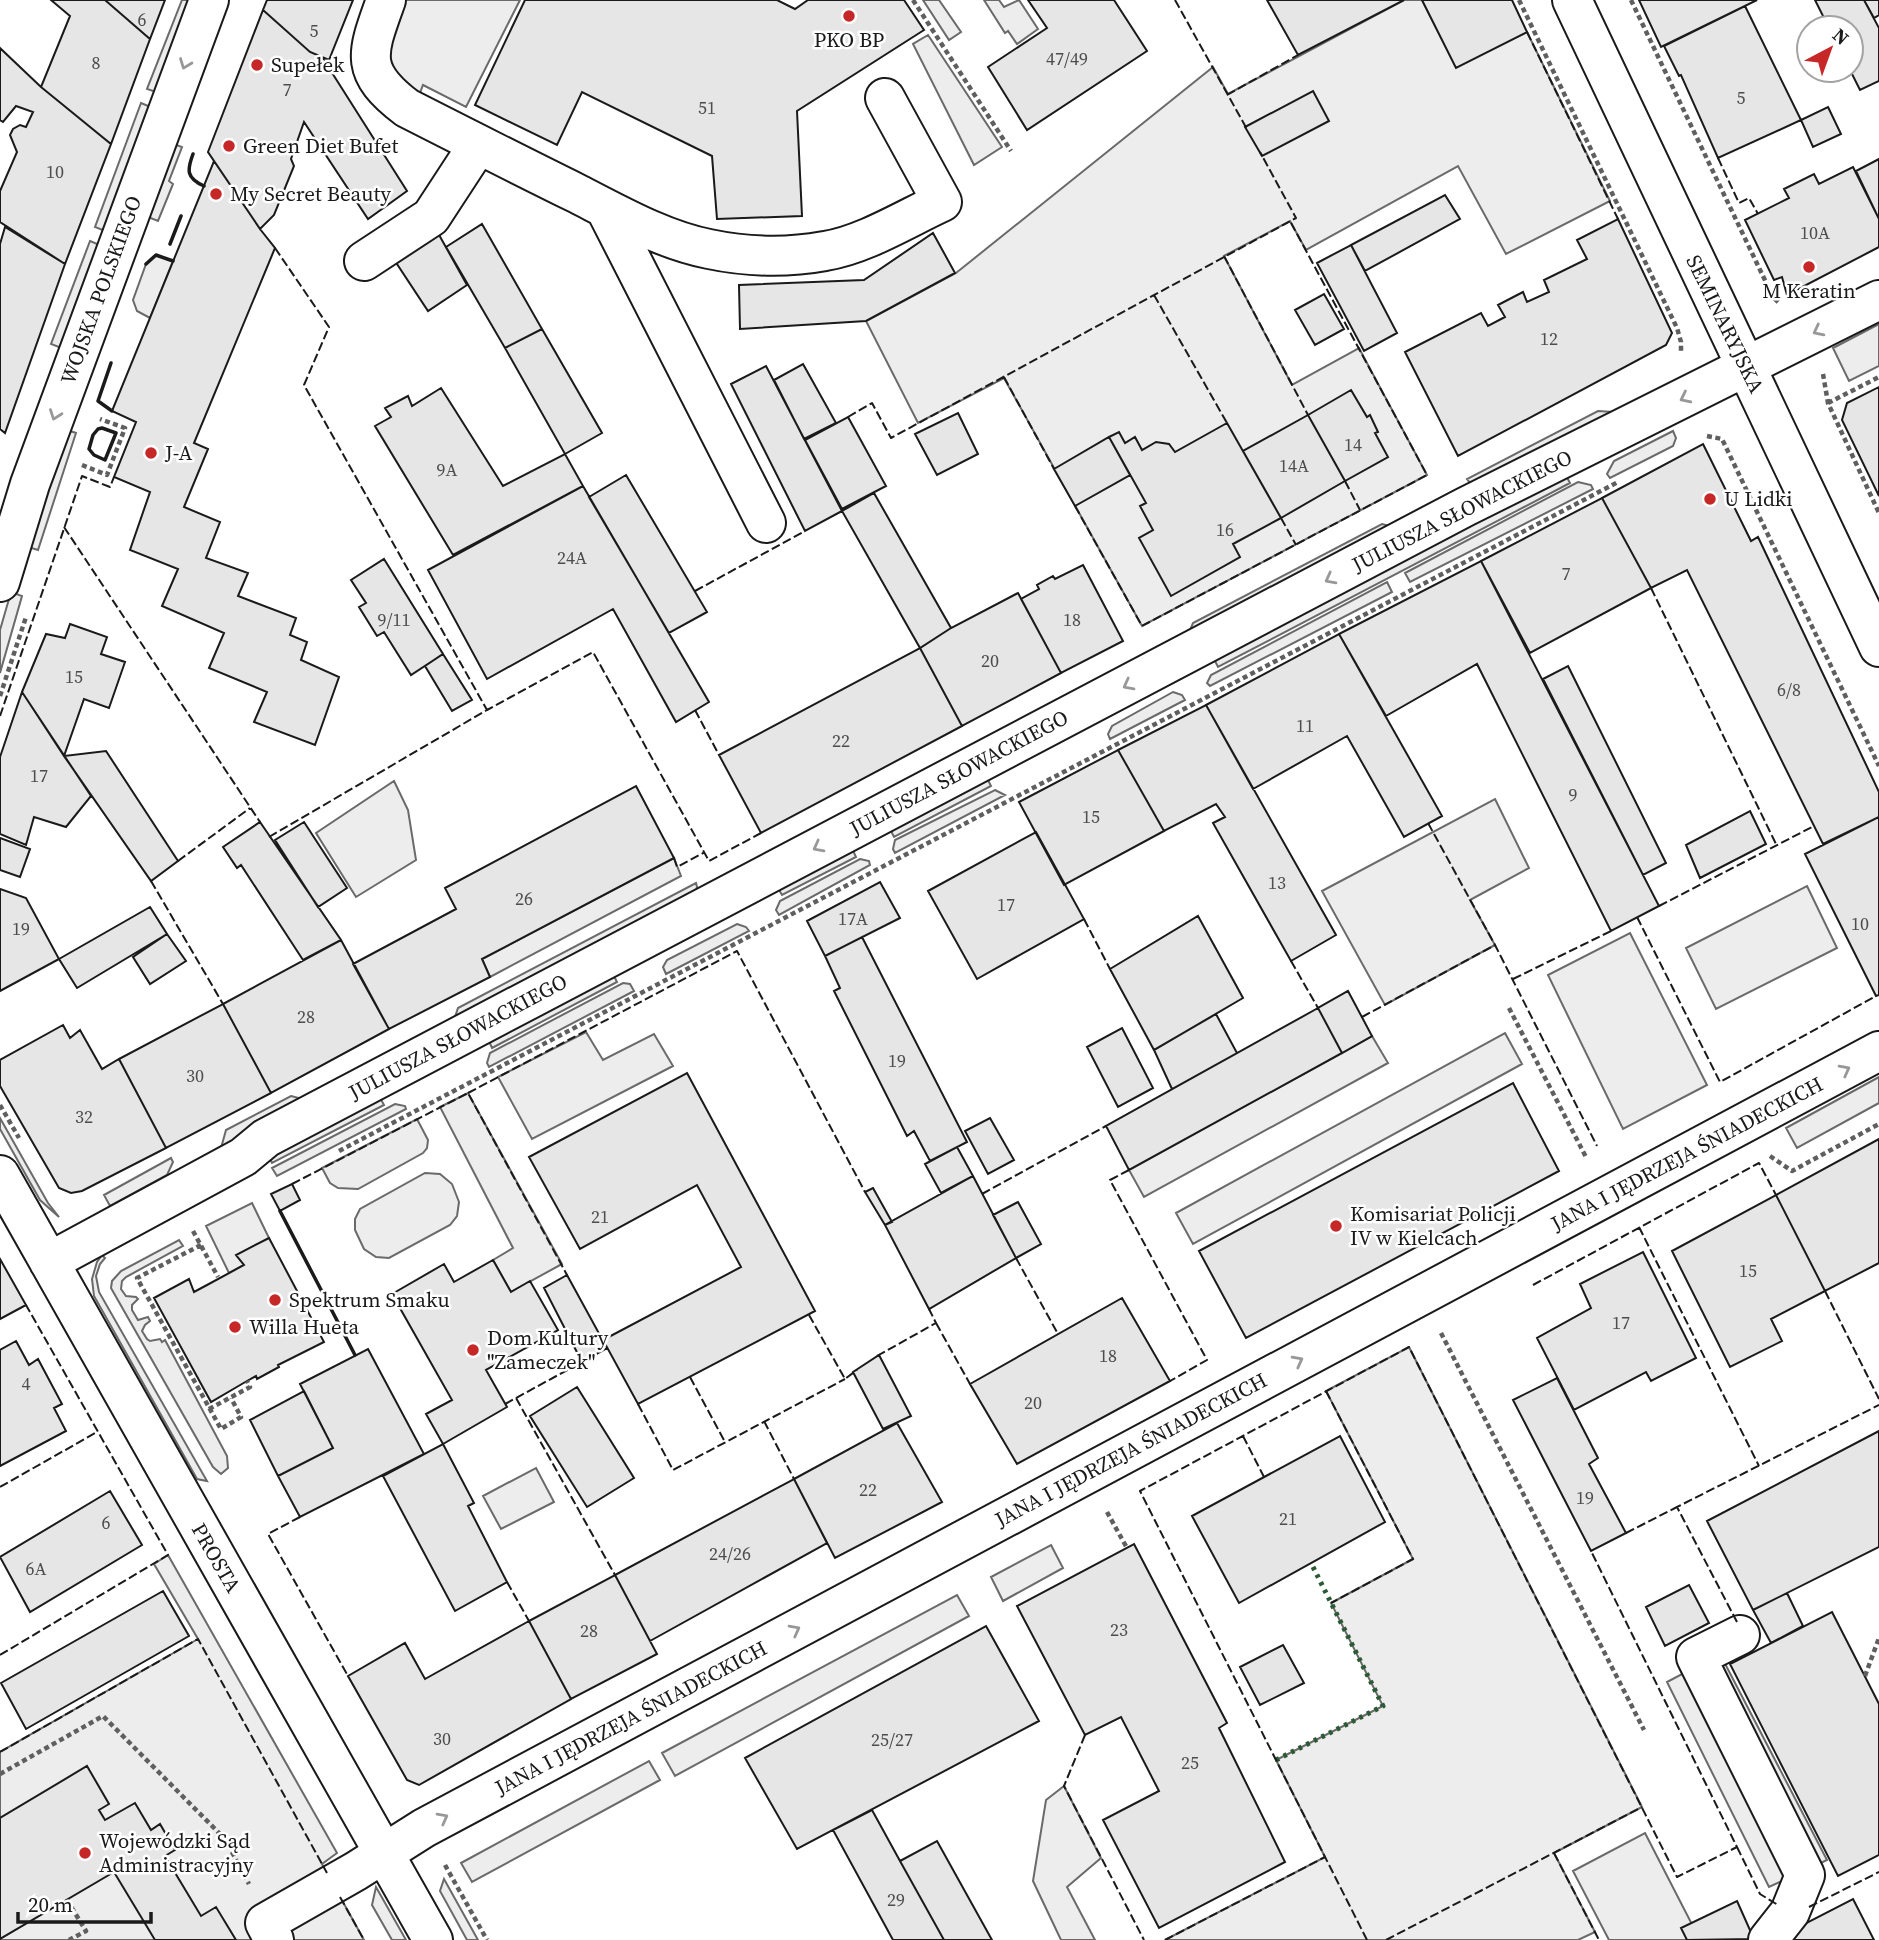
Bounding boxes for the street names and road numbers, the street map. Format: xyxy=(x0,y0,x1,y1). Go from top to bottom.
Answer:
street label: WOJSKA POLSKIEGO xyxy=(53,192,148,388)
street label: SEMINARYJSKA xyxy=(1679,250,1771,398)
street label: JULIUSZA SŁOWACKIEGO xyxy=(1346,442,1577,579)
street label: JULIUSZA SŁOWACKIEGO xyxy=(844,703,1073,843)
street label: JULIUSZA SŁOWACKIEGO xyxy=(343,967,572,1107)
street label: JANA I JĘDRZEJA ŚNIADECKICH xyxy=(1545,1069,1828,1238)
street label: JANA I JĘDRZEJA ŚNIADECKICH xyxy=(989,1365,1272,1534)
street label: PROSTA xyxy=(185,1518,248,1598)
street label: JANA I JĘDRZEJA ŚNIADECKICH xyxy=(489,1633,772,1802)

